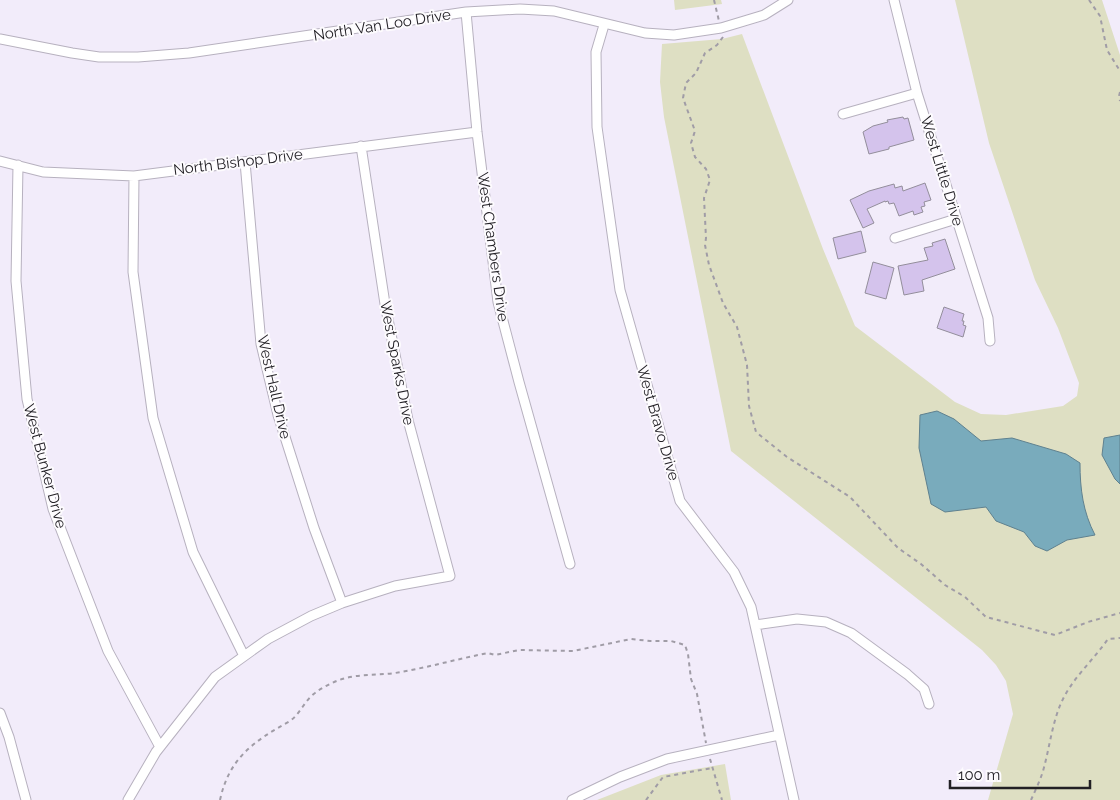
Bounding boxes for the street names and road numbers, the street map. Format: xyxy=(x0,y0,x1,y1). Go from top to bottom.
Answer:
street label: North Van Loo Drive xyxy=(312,5,452,45)
street label: West Little Drive xyxy=(917,114,967,228)
street label: North Bishop Drive xyxy=(172,145,304,179)
street label: West Chambers Drive xyxy=(474,171,512,323)
street label: West Sparks Drive xyxy=(376,299,418,427)
street label: West Hall Drive xyxy=(253,333,295,441)
street label: West Bravo Drive xyxy=(633,363,683,483)
street label: West Bunker Drive xyxy=(20,402,70,530)

